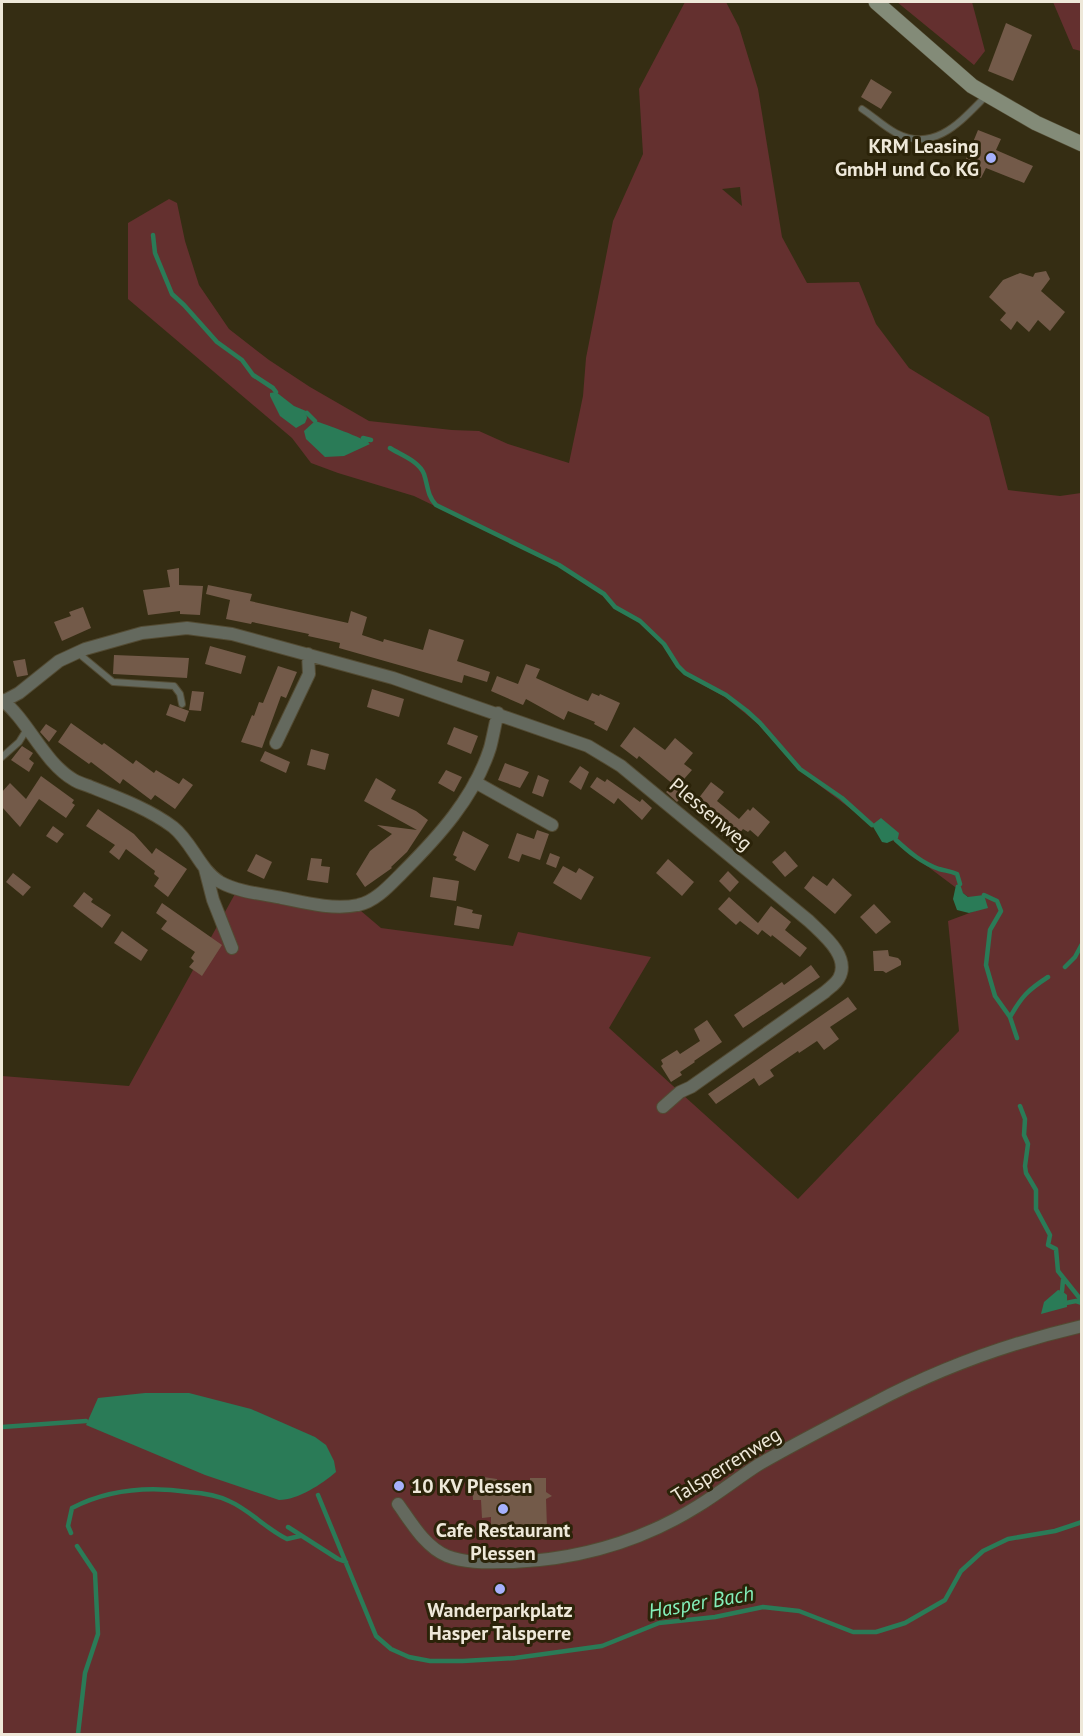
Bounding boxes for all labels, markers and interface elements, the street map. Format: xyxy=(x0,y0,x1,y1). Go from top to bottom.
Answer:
place label: KRM Leasing GmbH und Co KG xyxy=(835,133,979,182)
marker: KRM Leasing GmbH und Co KG xyxy=(984,151,998,165)
street label: Plessenweg xyxy=(664,772,758,856)
street label: Talsperrenweg xyxy=(667,1421,785,1509)
place label: 10 KV Plessen xyxy=(411,1473,532,1499)
marker: 10 KV Plessen xyxy=(392,1479,406,1493)
marker: Cafe Restaurant Plessen xyxy=(496,1502,510,1516)
place label: Cafe Restaurant Plessen xyxy=(436,1517,570,1566)
water label: Hasper Bach xyxy=(646,1579,756,1625)
marker: Wanderparkplatz Hasper Talsperre xyxy=(493,1582,507,1596)
place label: Wanderparkplatz Hasper Talsperre xyxy=(427,1597,573,1646)

